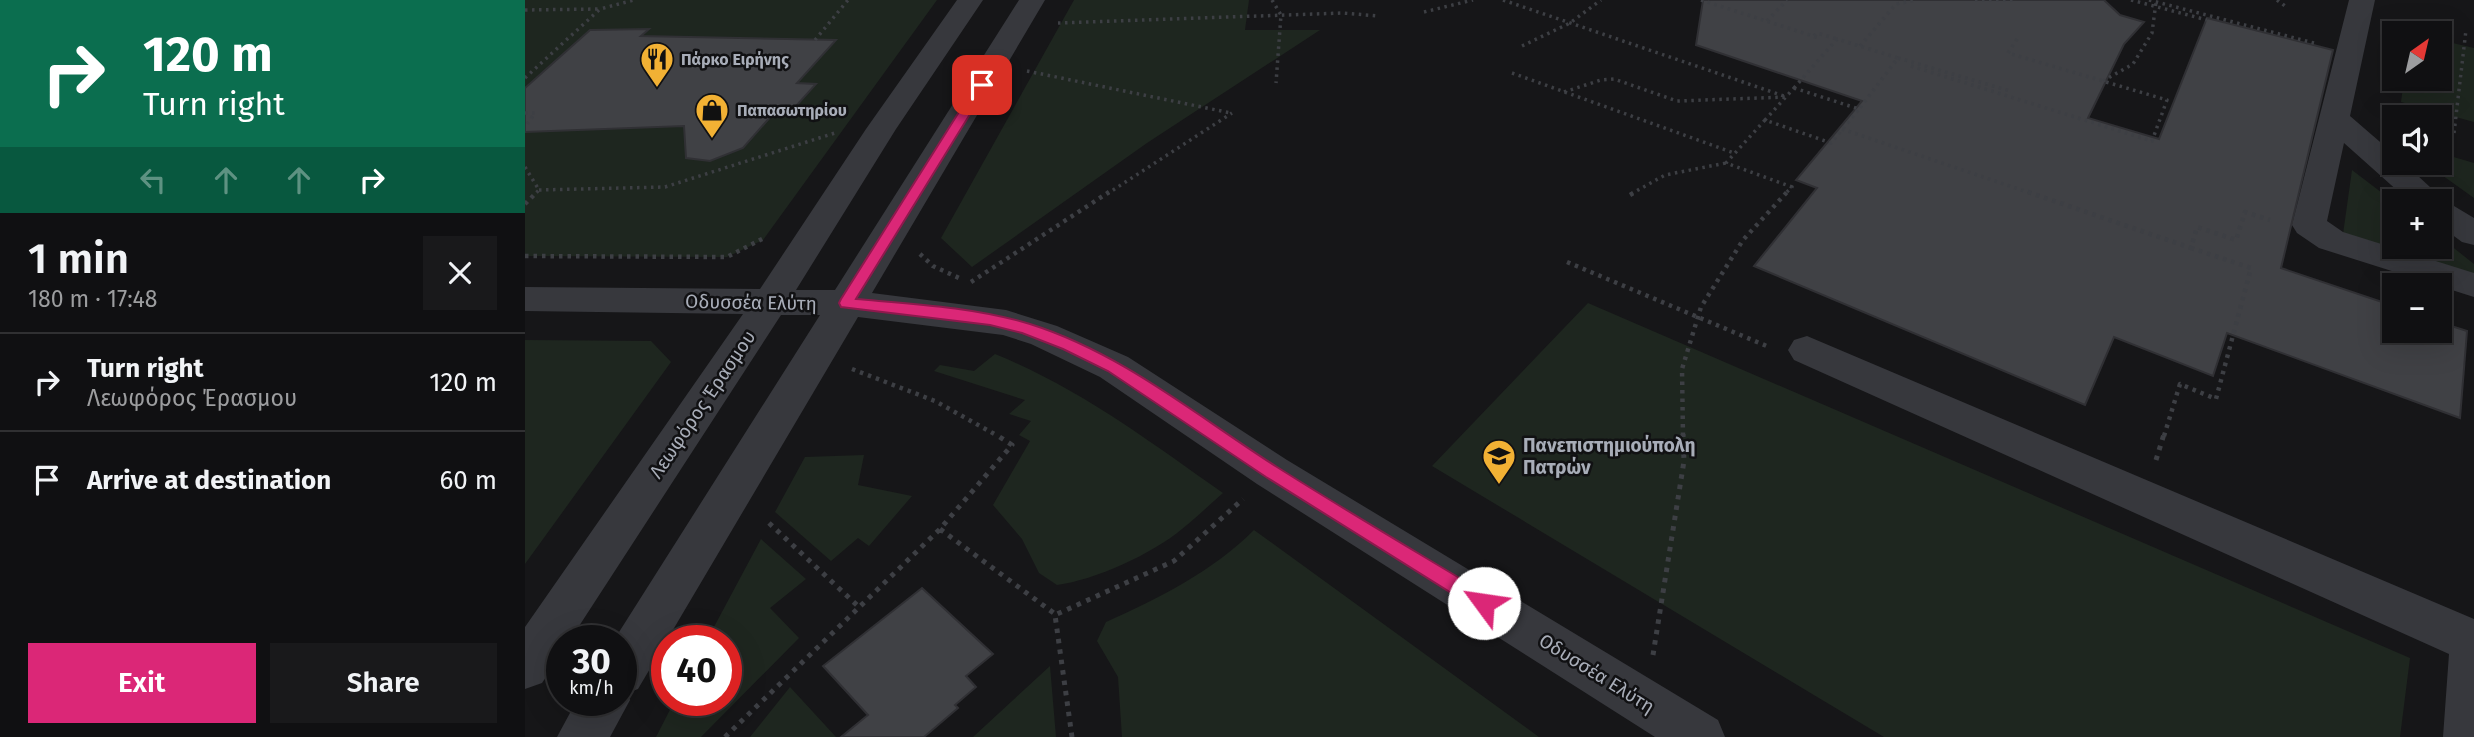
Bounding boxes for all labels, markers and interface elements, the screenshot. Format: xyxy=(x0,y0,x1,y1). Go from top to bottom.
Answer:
north arrow xyxy=(2382,21,2452,91)
map controls xyxy=(2382,21,2452,343)
text: 120 m xyxy=(143,25,273,84)
icon: right xyxy=(28,28,119,119)
restaurant icon: Πάρκο Ειρήνης xyxy=(638,40,676,89)
place label: Πάρκο Ειρήνης xyxy=(681,50,789,69)
pin xyxy=(952,55,1012,115)
icon: arrive xyxy=(963,66,1001,104)
text: Turn right xyxy=(143,85,285,123)
shop icon: Παπασωτηρίου xyxy=(693,91,731,140)
place label: Παπασωτηρίου xyxy=(737,101,847,120)
button: sound xyxy=(2382,105,2452,175)
icon: left xyxy=(134,161,172,199)
icon: ahead xyxy=(207,161,245,199)
icon: ahead xyxy=(280,161,318,199)
icon: right xyxy=(353,161,391,199)
button: + xyxy=(2382,189,2452,259)
text: 1 min xyxy=(28,234,129,284)
button: close xyxy=(423,236,497,310)
button: − xyxy=(2382,273,2452,343)
text: 180 m · 17:48 xyxy=(28,285,157,313)
street label: Οδυσσέα Ελύτη xyxy=(685,290,817,315)
street label: Λεωφόρος Έρασμου xyxy=(644,326,760,483)
text: Turn right xyxy=(87,353,204,384)
icon: right xyxy=(28,363,66,401)
text: 120 m xyxy=(429,367,497,398)
text: Λεωφόρος Έρασμου xyxy=(87,384,297,412)
place label: Πανεπιστημιούπολη Πατρών xyxy=(1523,434,1696,479)
school or university icon: Πανεπιστημιούπολη Πατρών xyxy=(1480,437,1518,486)
icon: arrive xyxy=(28,461,66,499)
text: Arrive at destination xyxy=(87,465,331,496)
text: 60 m xyxy=(439,465,497,496)
position arrow xyxy=(1447,566,1521,640)
speed limit sign: 40 xyxy=(651,625,742,716)
street label: Οδυσσέα Ελύτη xyxy=(1535,629,1659,718)
text: 30 xyxy=(572,640,611,682)
button: Exit xyxy=(28,643,256,723)
button: Share xyxy=(270,643,497,723)
text: km/h xyxy=(569,677,614,699)

